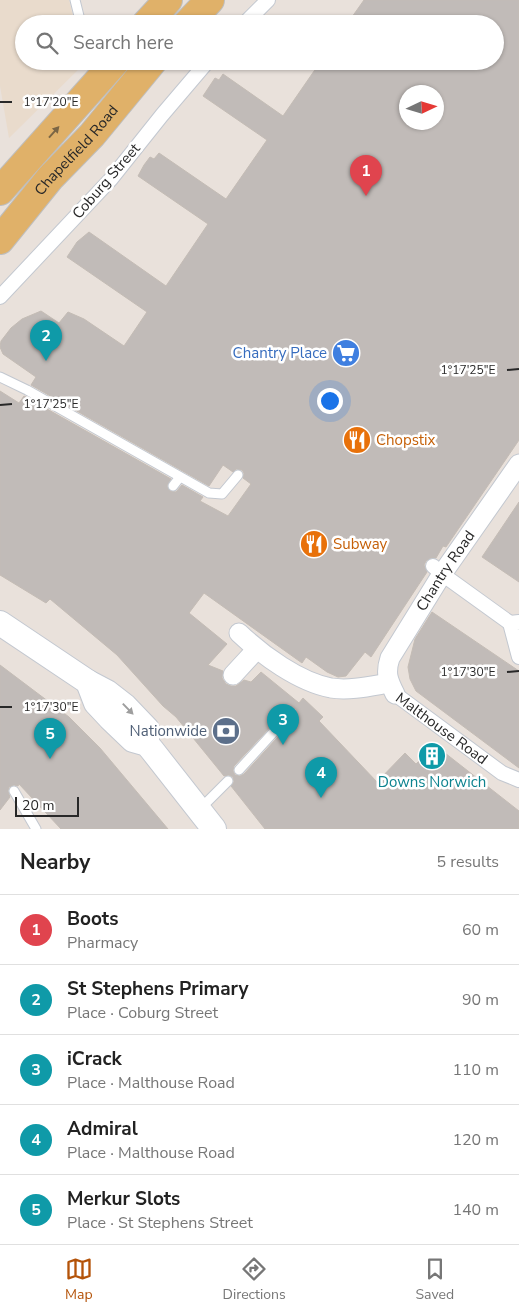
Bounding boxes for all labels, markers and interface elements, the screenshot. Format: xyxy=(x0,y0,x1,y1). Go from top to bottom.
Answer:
search box xyxy=(15,15,504,70)
icon: search xyxy=(33,29,61,57)
text: Search here xyxy=(73,30,174,56)
north arrow xyxy=(399,85,444,130)
text: 1°17'20"E xyxy=(24,94,78,110)
street label: Chapelfield Road xyxy=(30,101,123,200)
one-way arrow xyxy=(48,125,59,138)
street label: Coburg Street xyxy=(68,138,145,223)
pin: 1 xyxy=(350,155,382,196)
pin: 2 xyxy=(30,320,62,361)
supermarket icon: Chantry Place xyxy=(331,338,361,368)
place label: Chantry Place xyxy=(233,343,327,363)
text: 1°17'25"E xyxy=(441,362,495,378)
your location xyxy=(317,388,343,414)
text: 1°17'25"E xyxy=(24,396,78,412)
restaurant icon: Chopstix xyxy=(342,425,372,455)
place label: Chopstix xyxy=(376,430,436,450)
street label: Chantry Road xyxy=(411,527,479,615)
restaurant icon: Subway xyxy=(299,529,329,559)
place label: Subway xyxy=(333,534,388,554)
text: 1°17'30"E xyxy=(441,664,495,680)
street label: Malthouse Road xyxy=(392,688,492,769)
text: 1°17'30"E xyxy=(24,699,78,715)
one-way arrow xyxy=(122,703,134,715)
pin: 3 xyxy=(267,704,299,745)
bank icon: Nationwide xyxy=(211,716,241,746)
pin: 5 xyxy=(34,718,66,759)
place label: Nationwide xyxy=(130,721,207,741)
building icon: Downs Norwich xyxy=(417,741,447,771)
pin: 4 xyxy=(305,757,337,798)
place label: Downs Norwich xyxy=(378,772,486,792)
scale bar xyxy=(15,794,79,817)
text: 20 m xyxy=(22,796,54,815)
text: Nearby xyxy=(20,848,90,876)
text: 5 results xyxy=(437,851,499,873)
text: Boots xyxy=(67,906,118,932)
text: 1 xyxy=(31,919,41,941)
text: 60 m xyxy=(462,919,499,941)
text: Pharmacy xyxy=(67,932,138,954)
text: St Stephens Primary xyxy=(67,976,249,1002)
text: 2 xyxy=(31,989,41,1011)
text: 90 m xyxy=(462,989,499,1011)
text: Place · Coburg Street xyxy=(67,1002,218,1024)
text: iCrack xyxy=(67,1046,122,1072)
text: 3 xyxy=(31,1059,41,1081)
text: 110 m xyxy=(452,1059,499,1081)
text: Place · Malthouse Road xyxy=(67,1072,235,1094)
text: Admiral xyxy=(67,1116,138,1142)
text: 4 xyxy=(31,1129,41,1151)
text: 120 m xyxy=(452,1129,499,1151)
text: Place · Malthouse Road xyxy=(67,1142,235,1164)
text: Merkur Slots xyxy=(67,1186,180,1212)
text: 5 xyxy=(31,1199,41,1221)
text: 140 m xyxy=(452,1199,499,1221)
text: Place · St Stephens Street xyxy=(67,1212,253,1234)
tab: Map xyxy=(65,1255,93,1304)
tab: Directions xyxy=(223,1255,286,1304)
tab: Saved xyxy=(415,1255,454,1304)

